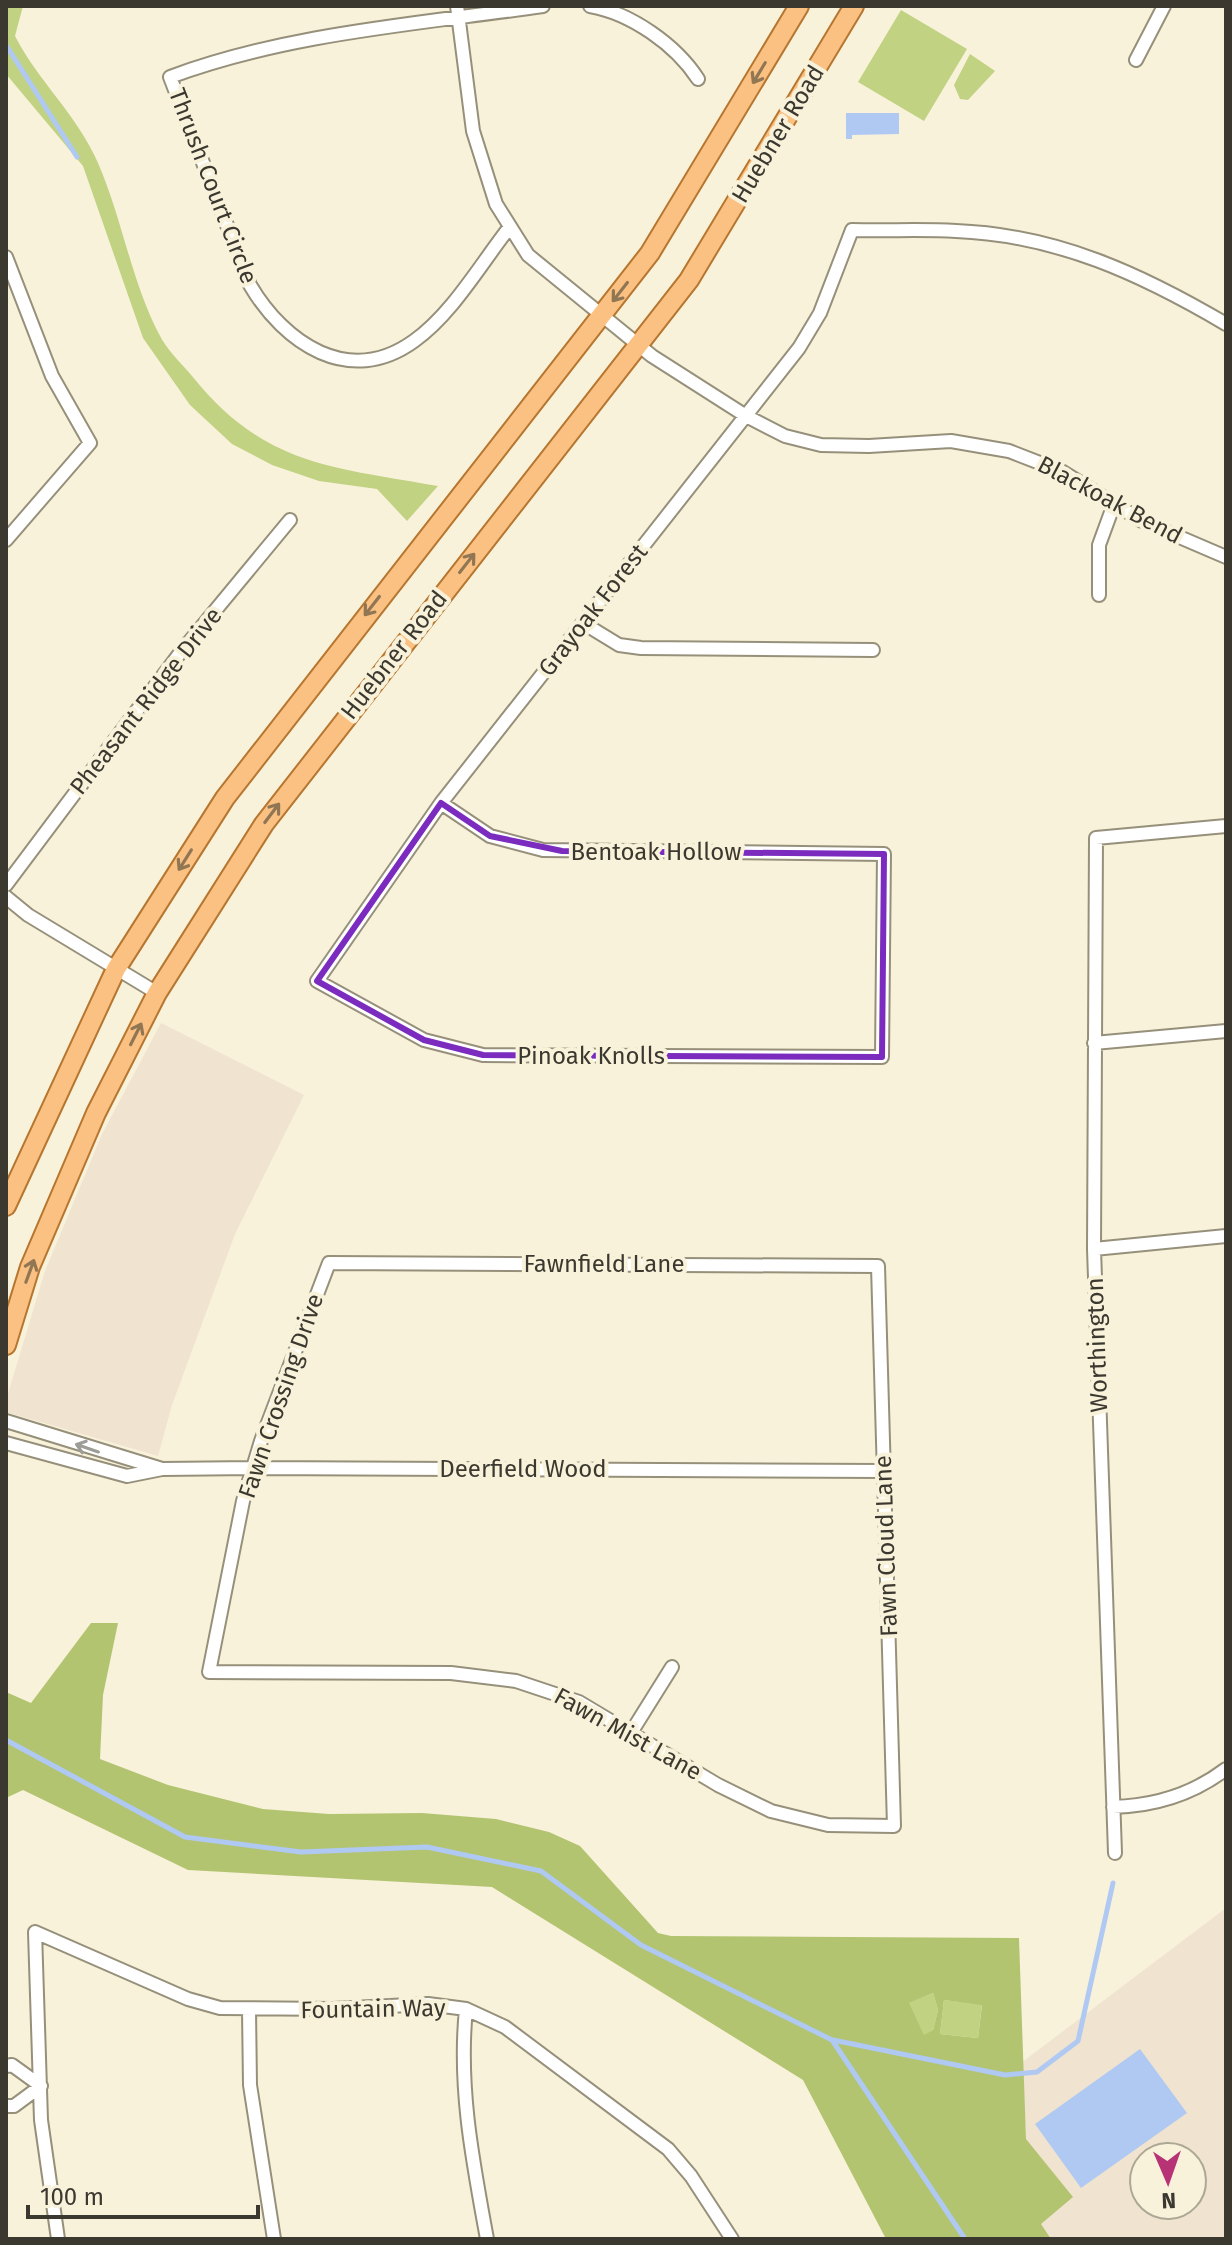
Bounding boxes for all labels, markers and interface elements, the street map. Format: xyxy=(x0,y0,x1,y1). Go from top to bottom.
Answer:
street label: Huebner Road xyxy=(726,60,830,208)
one-way arrow xyxy=(751,61,767,84)
street label: Thrush Court Circle xyxy=(163,84,263,288)
one-way arrow xyxy=(611,281,628,302)
street label: Blackoak Bend xyxy=(1033,450,1187,550)
street label: Grayoak Forest xyxy=(533,538,653,682)
one-way arrow xyxy=(458,553,475,574)
street label: Huebner Road xyxy=(335,585,453,725)
one-way arrow xyxy=(363,595,381,616)
street label: Pheasant Ridge Drive xyxy=(64,602,228,800)
one-way arrow xyxy=(264,802,281,824)
street label: Bentoak Hollow xyxy=(570,838,742,866)
one-way arrow xyxy=(176,849,193,871)
one-way arrow xyxy=(129,1022,145,1046)
street label: Pinoak Knolls xyxy=(517,1042,665,1070)
street label: Fawnfield Lane xyxy=(524,1250,684,1278)
one-way arrow xyxy=(24,1259,38,1284)
street label: Worthington xyxy=(1081,1277,1113,1413)
street label: Fawn Crossing Drive xyxy=(233,1290,329,1502)
one-way arrow xyxy=(75,1440,100,1455)
street label: Deerfield Wood xyxy=(439,1455,607,1483)
street label: Fawn Cloud Lane xyxy=(869,1455,903,1637)
street label: Fawn Mist Lane xyxy=(549,1682,707,1786)
street label: Fountain Way xyxy=(300,1994,446,2024)
north arrow xyxy=(1128,2141,1208,2221)
scale bar xyxy=(28,2169,258,2219)
text: 100 m xyxy=(40,2183,104,2211)
text: N xyxy=(1161,2187,1176,2214)

